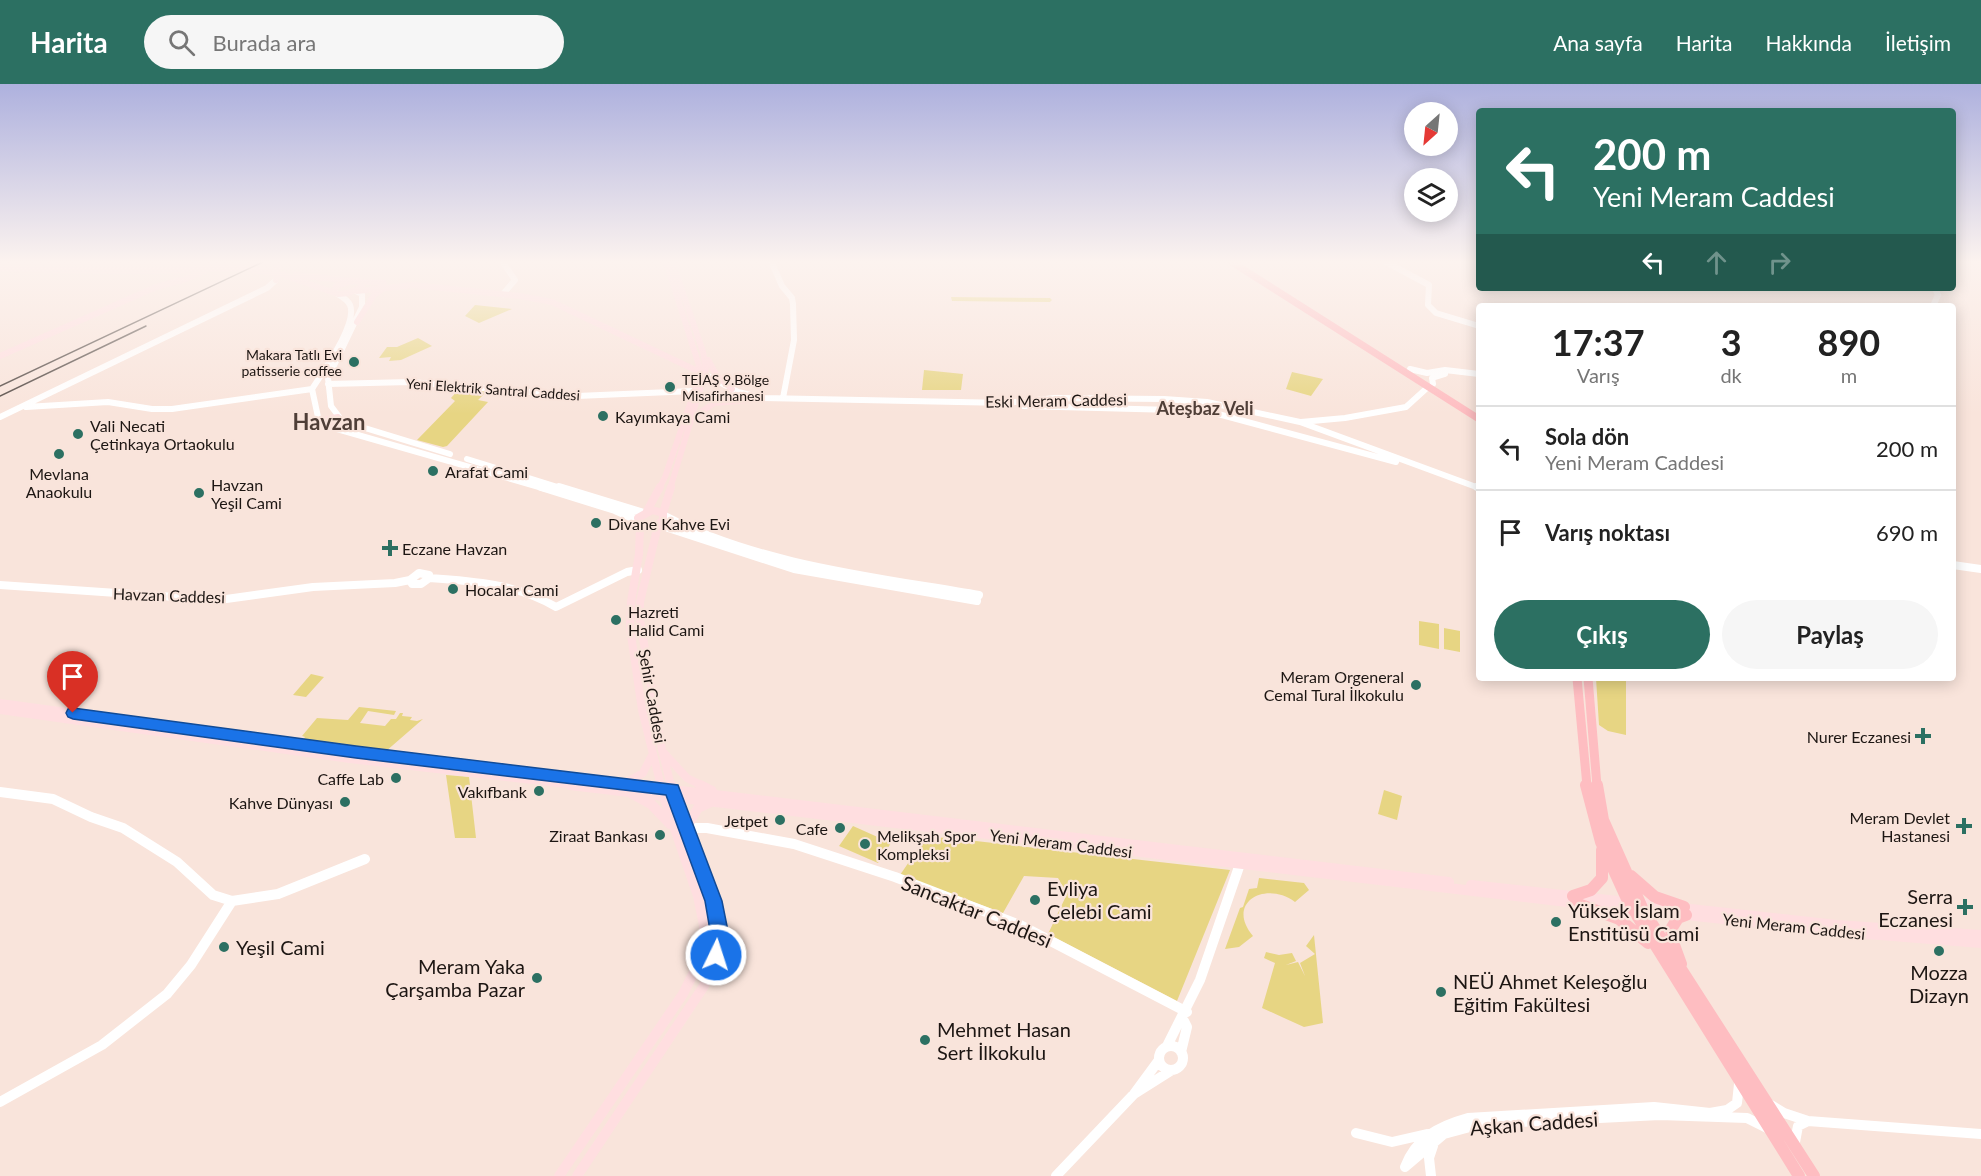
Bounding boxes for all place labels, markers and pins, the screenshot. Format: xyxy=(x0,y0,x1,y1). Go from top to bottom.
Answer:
place label: Makara Tatlı Evi patisserie coffee xyxy=(242,346,342,379)
marker: Makara Tatlı Evi patisserie coffee xyxy=(347,355,361,369)
place label: TEİAŞ 9.Bölge Misafirhanesi xyxy=(682,371,769,404)
marker: TEİAŞ 9.Bölge Misafirhanesi xyxy=(663,380,677,394)
place label: Kayımkaya Cami xyxy=(615,407,730,426)
marker: Kayımkaya Cami xyxy=(596,409,610,423)
place label: Vali Necati Çetinkaya Ortaokulu xyxy=(90,416,235,453)
marker: Vali Necati Çetinkaya Ortaokulu xyxy=(71,427,85,441)
marker: Mevlana Anaokulu xyxy=(52,447,66,461)
place label: Arafat Cami xyxy=(445,462,528,481)
place label: Mevlana Anaokulu xyxy=(26,464,92,501)
marker: Arafat Cami xyxy=(426,464,440,478)
place label: Havzan Yeşil Cami xyxy=(211,475,282,512)
marker: Havzan Yeşil Cami xyxy=(192,486,206,500)
place label: Divane Kahve Evi xyxy=(608,514,730,533)
marker: Divane Kahve Evi xyxy=(589,516,603,530)
place label: Eczane Havzan xyxy=(402,539,507,558)
marker: Eczane Havzan xyxy=(383,541,397,555)
place label: Hocalar Cami xyxy=(465,580,559,599)
marker: Hocalar Cami xyxy=(446,582,460,596)
place label: Hazreti Halid Cami xyxy=(628,602,704,639)
marker: Hazreti Halid Cami xyxy=(609,613,623,627)
pin xyxy=(47,651,98,713)
place label: Meram Orgeneral Cemal Tural İlkokulu xyxy=(1264,667,1404,704)
marker: Meram Orgeneral Cemal Tural İlkokulu xyxy=(1409,678,1423,692)
place label: Nurer Eczanesi xyxy=(1807,727,1911,746)
marker: Nurer Eczanesi xyxy=(1916,729,1930,743)
place label: Caffe Lab xyxy=(317,769,384,788)
marker: Caffe Lab xyxy=(389,771,403,785)
place label: Vakıfbank xyxy=(458,782,528,801)
marker: Vakıfbank xyxy=(532,784,546,798)
place label: Kahve Dünyası xyxy=(229,793,333,812)
marker: Kahve Dünyası xyxy=(338,795,352,809)
place label: Meram Devlet Hastanesi xyxy=(1850,808,1950,845)
place label: Jetpet xyxy=(724,811,768,830)
marker: Jetpet xyxy=(773,813,787,827)
marker: Meram Devlet Hastanesi xyxy=(1955,817,1973,835)
place label: Cafe xyxy=(796,819,828,838)
marker: Cafe xyxy=(833,821,847,835)
place label: Ziraat Bankası xyxy=(549,826,648,845)
place label: Melikşah Spor Kompleksi xyxy=(877,826,976,863)
marker: Ziraat Bankası xyxy=(653,828,667,842)
marker: Melikşah Spor Kompleksi xyxy=(858,837,872,851)
place label: Evliya Çelebi Cami xyxy=(1047,876,1152,923)
place label: Serra Eczanesi xyxy=(1878,884,1953,931)
marker: Evliya Çelebi Cami xyxy=(1028,893,1042,907)
place label: Yüksek İslam Enstitüsü Cami xyxy=(1568,898,1699,945)
marker: Serra Eczanesi xyxy=(1958,900,1972,914)
marker: Yüksek İslam Enstitüsü Cami xyxy=(1549,915,1563,929)
place label: Yeşil Cami xyxy=(236,935,325,959)
marker: Yeşil Cami xyxy=(217,940,231,954)
marker: Mozza Dizayn xyxy=(1932,944,1946,958)
place label: Meram Yaka Çarşamba Pazar xyxy=(385,954,526,1001)
place label: Mozza Dizayn xyxy=(1909,960,1969,1007)
place label: NEÜ Ahmet Keleşoğlu Eğitim Fakültesi xyxy=(1453,969,1647,1016)
marker: Meram Yaka Çarşamba Pazar xyxy=(530,971,544,985)
marker: NEÜ Ahmet Keleşoğlu Eğitim Fakültesi xyxy=(1434,985,1448,999)
place label: Mehmet Hasan Sert İlkokulu xyxy=(937,1017,1071,1064)
marker: Mehmet Hasan Sert İlkokulu xyxy=(918,1033,932,1047)

